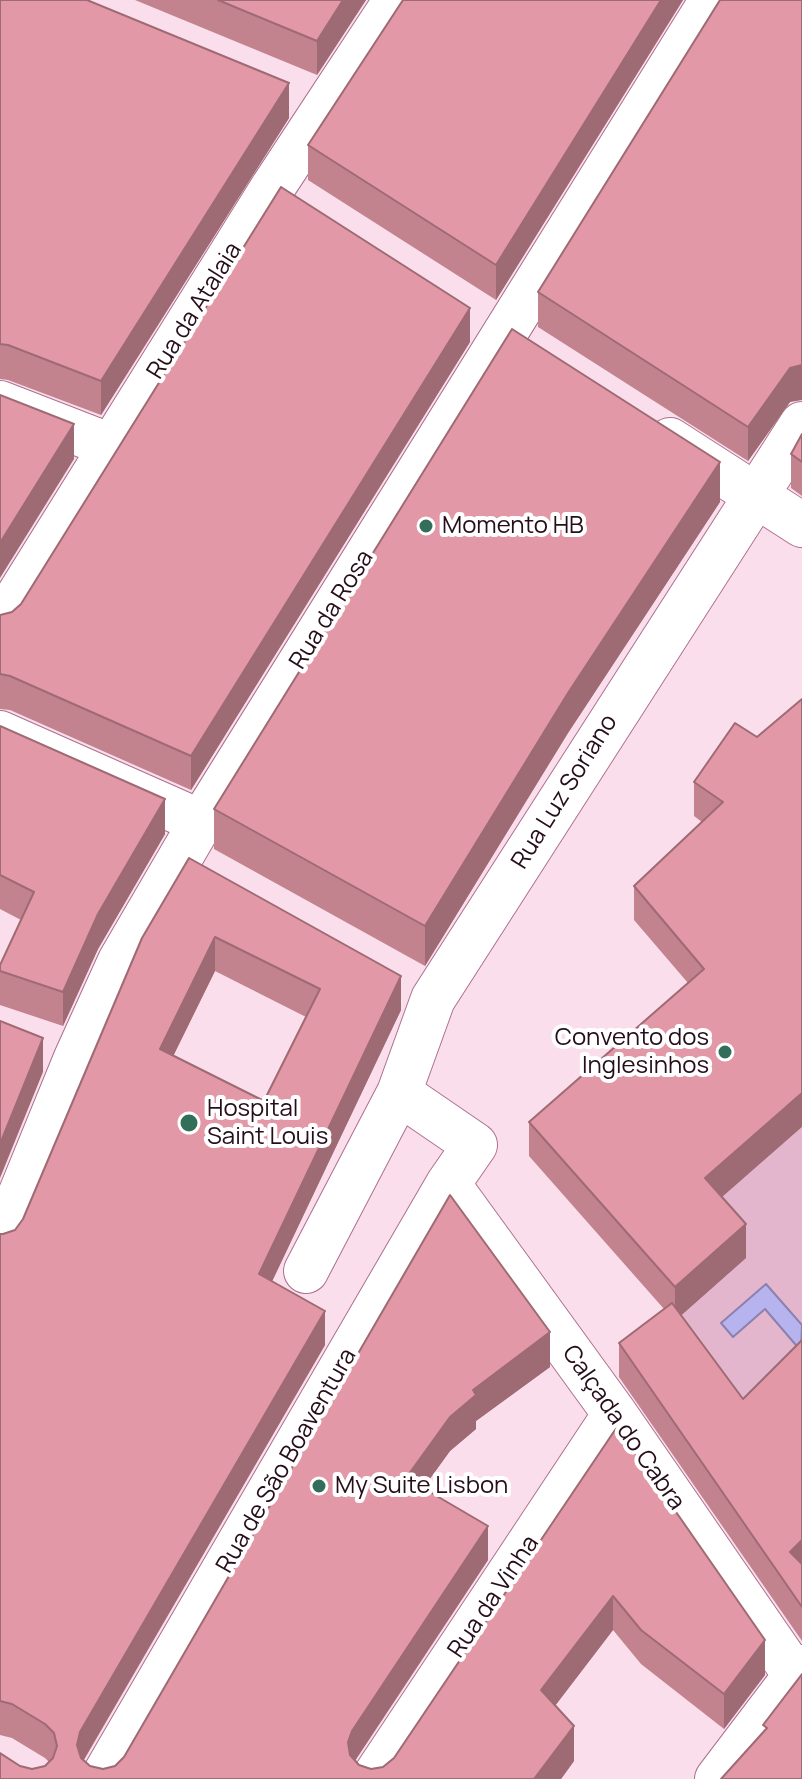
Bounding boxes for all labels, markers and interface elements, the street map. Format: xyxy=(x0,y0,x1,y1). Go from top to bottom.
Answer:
street label: Rua da Atalaia xyxy=(142,237,248,385)
place label: Momento HB xyxy=(442,512,584,540)
marker: Momento HB xyxy=(417,517,435,535)
street label: Rua da Rosa xyxy=(284,545,380,675)
street label: Rua Luz Soriano xyxy=(506,710,624,874)
place label: Convento dos Inglesinhos xyxy=(555,1024,709,1080)
marker: Convento dos Inglesinhos xyxy=(716,1043,734,1061)
place label: Hospital Saint Louis xyxy=(207,1095,328,1151)
marker: Hospital Saint Louis xyxy=(178,1112,200,1134)
street label: Calçada do Cabra xyxy=(555,1340,691,1516)
street label: Rua de São Boaventura xyxy=(211,1344,363,1578)
place label: My Suite Lisbon xyxy=(335,1472,508,1500)
marker: My Suite Lisbon xyxy=(310,1477,328,1495)
street label: Rua da Vinha xyxy=(443,1530,545,1664)

